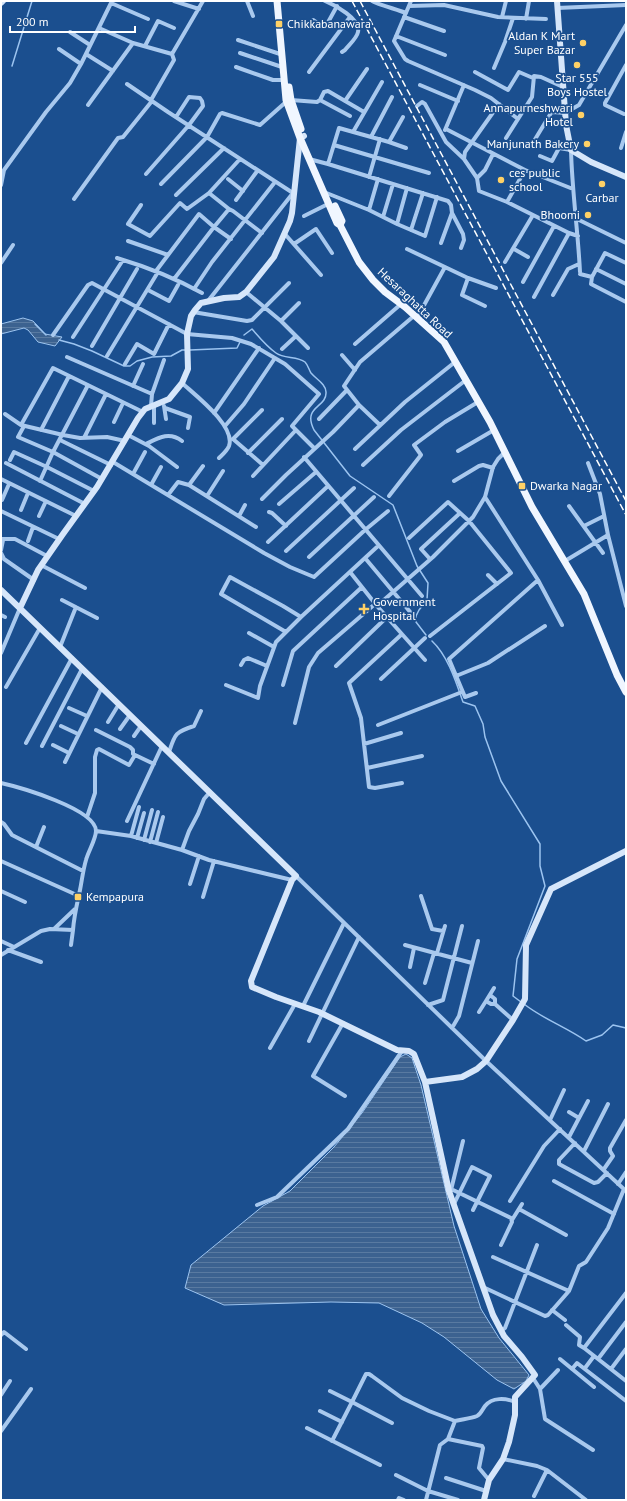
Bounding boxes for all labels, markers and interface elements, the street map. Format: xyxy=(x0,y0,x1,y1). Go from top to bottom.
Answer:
scale bar xyxy=(10,8,135,34)
text: 200 m xyxy=(16,14,49,29)
place label: Chikkabanawara xyxy=(287,16,371,31)
marker: Chikkabanawara xyxy=(274,19,284,29)
place label: Aldan K Mart Super Bazar xyxy=(508,28,575,57)
marker: Aldan K Mart Super Bazar xyxy=(578,38,588,48)
marker: Star 555 Boys Hostel xyxy=(572,60,582,70)
place label: Star 555 Boys Hostel xyxy=(547,70,608,99)
place label: Annapurneshwari Hotel xyxy=(484,100,573,129)
marker: Annapurneshwari Hotel xyxy=(576,110,586,120)
place label: Manjunath Bakery xyxy=(487,136,579,151)
marker: Manjunath Bakery xyxy=(582,139,592,149)
place label: ces public school xyxy=(509,165,561,194)
marker: ces public school xyxy=(496,175,506,185)
marker: Carbar xyxy=(597,179,607,189)
place label: Carbar xyxy=(585,190,619,205)
place label: Bhoomi xyxy=(541,207,580,222)
marker: Bhoomi xyxy=(583,210,593,220)
street label: Hesaraghatta Road xyxy=(375,264,456,341)
place label: Dwarka Nagar xyxy=(530,478,602,493)
marker: Dwarka Nagar xyxy=(517,481,527,491)
place label: Government Hospital xyxy=(373,594,436,623)
marker: Government Hospital xyxy=(358,603,370,615)
place label: Kempapura xyxy=(86,889,144,904)
marker: Kempapura xyxy=(73,892,83,902)

